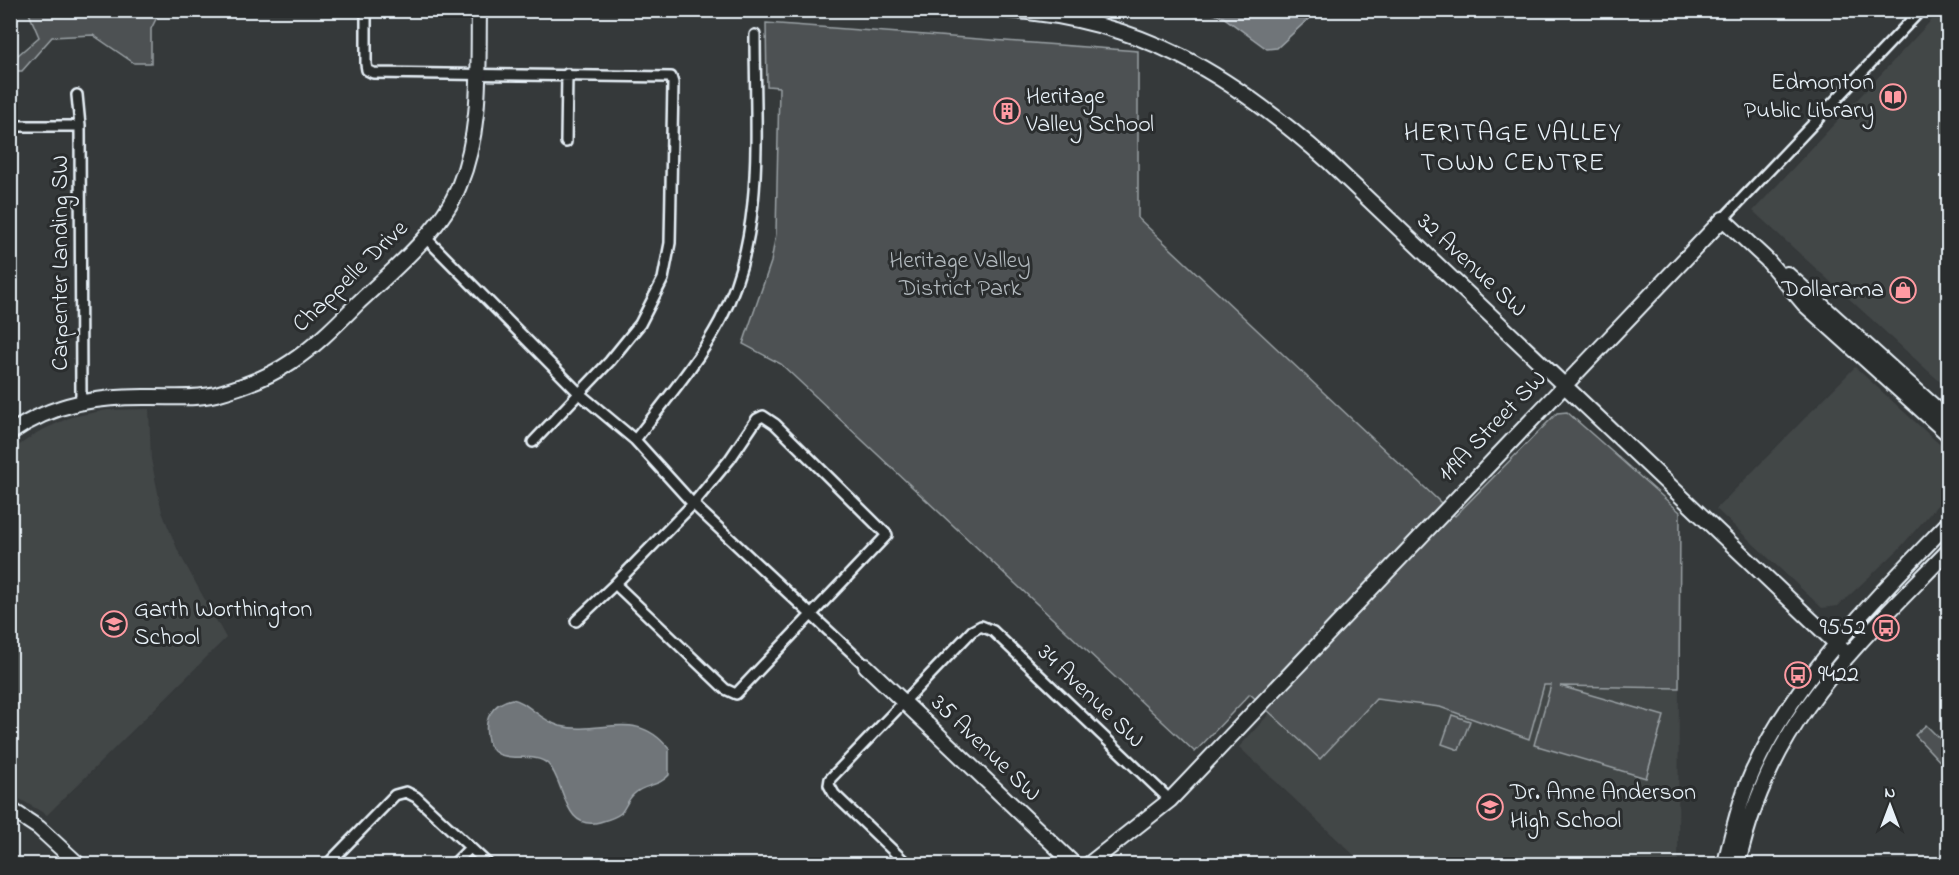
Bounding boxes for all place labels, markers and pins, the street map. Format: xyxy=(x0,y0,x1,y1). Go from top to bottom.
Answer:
place label: Edmonton Public Library xyxy=(1744,66,1874,130)
place label: Heritage Valley School xyxy=(1025,80,1154,144)
library icon: Edmonton Public Library xyxy=(1878,82,1908,112)
building icon: Heritage Valley School xyxy=(992,96,1022,126)
place label: Dollarama xyxy=(1781,273,1884,308)
shop icon: Dollarama xyxy=(1888,275,1918,305)
place label: Garth Worthington School xyxy=(134,593,312,656)
school or university icon: Garth Worthington School xyxy=(99,609,129,639)
place label: 9552 xyxy=(1819,611,1866,646)
bus stop icon: 9552 xyxy=(1871,613,1901,643)
place label: 9422 xyxy=(1818,658,1859,693)
bus stop icon: 9422 xyxy=(1783,660,1813,690)
place label: Dr. Anne Anderson High School xyxy=(1509,776,1696,839)
school or university icon: Dr. Anne Anderson High School xyxy=(1475,792,1505,822)

